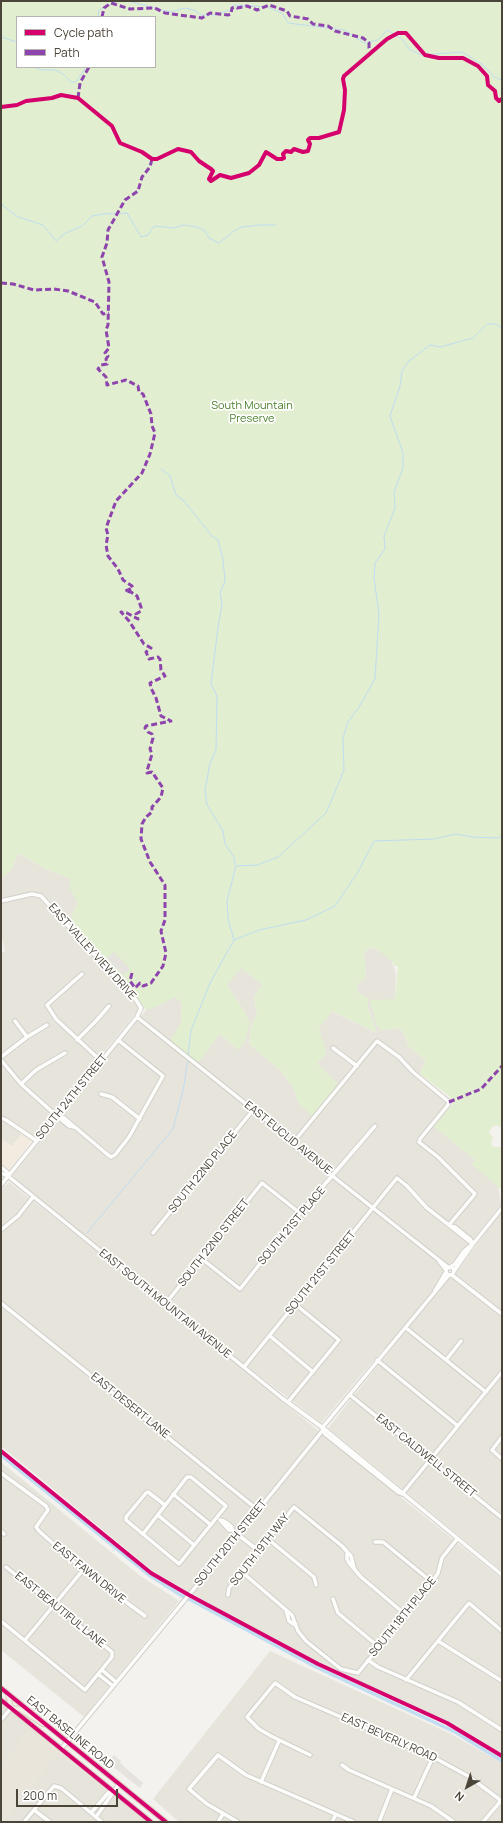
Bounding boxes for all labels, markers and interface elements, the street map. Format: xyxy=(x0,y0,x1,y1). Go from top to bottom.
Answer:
legend xyxy=(16,16,156,68)
text: Cycle path xyxy=(54,24,113,41)
text: Path xyxy=(54,44,80,61)
park label: South Mountain Preserve xyxy=(211,399,293,425)
street label: EAST VALLEY VIEW DRIVE xyxy=(45,901,139,1003)
street label: SOUTH 24TH STREET xyxy=(33,1052,111,1142)
street label: EAST EUCLID AVENUE xyxy=(242,1099,334,1177)
street label: SOUTH 22ND PLACE xyxy=(166,1128,240,1216)
street label: SOUTH 21ST PLACE xyxy=(255,1184,329,1268)
street label: SOUTH 22ND STREET xyxy=(176,1196,252,1290)
street label: SOUTH 21ST STREET xyxy=(283,1228,359,1318)
street label: EAST SOUTH MOUNTAIN AVENUE xyxy=(96,1247,234,1361)
street label: EAST DESERT LANE xyxy=(88,1370,172,1442)
street label: EAST CALDWELL STREET xyxy=(373,1411,479,1501)
street label: SOUTH 20TH STREET xyxy=(192,1497,270,1589)
street label: SOUTH 19TH WAY xyxy=(228,1511,292,1589)
street label: EAST FAWN DRIVE xyxy=(50,1540,128,1606)
street label: EAST BEAUTIFUL LANE xyxy=(12,1569,108,1651)
street label: SOUTH 18TH PLACE xyxy=(367,1574,439,1660)
street label: EAST BASELINE ROAD xyxy=(24,1694,116,1772)
street label: EAST BEVERLY ROAD xyxy=(339,1711,439,1765)
north arrow xyxy=(447,1767,487,1807)
scale bar xyxy=(18,1781,120,1807)
text: 200 m xyxy=(23,1787,57,1804)
text: N xyxy=(451,1788,467,1805)

